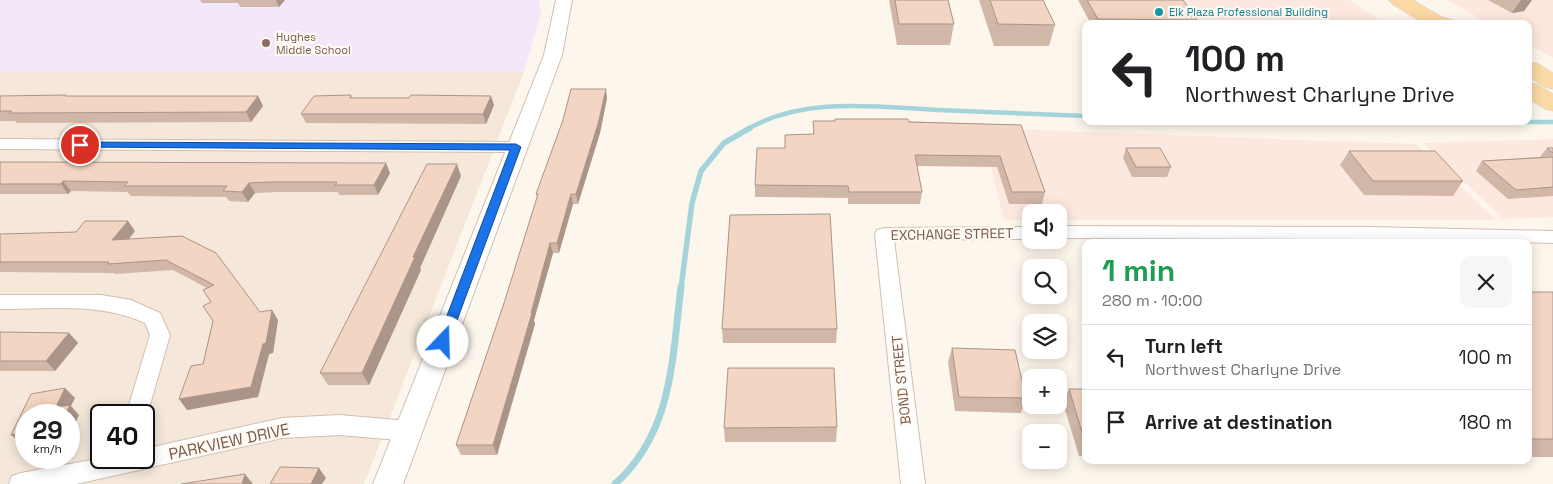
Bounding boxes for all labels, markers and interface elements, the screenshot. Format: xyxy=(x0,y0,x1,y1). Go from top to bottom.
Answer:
place label: Elk Plaza Professional Building xyxy=(1169,5,1328,19)
marker: Elk Plaza Professional Building xyxy=(1153,6,1165,18)
place label: Hughes Middle School xyxy=(276,30,351,57)
marker: Hughes Middle School xyxy=(260,37,272,49)
text: 100 m xyxy=(1185,37,1285,81)
icon: left xyxy=(1102,40,1167,105)
text: Northwest Charlyne Drive xyxy=(1185,80,1455,108)
pin xyxy=(59,124,101,166)
icon: arrive xyxy=(66,131,94,159)
map controls xyxy=(1022,204,1067,469)
button: sound xyxy=(1022,204,1067,249)
street label: EXCHANGE STREET xyxy=(891,224,1013,244)
text: 1 min xyxy=(1102,251,1175,290)
button: close xyxy=(1460,256,1512,308)
button: search xyxy=(1022,259,1067,304)
text: 280 m · 10:00 xyxy=(1102,290,1202,311)
button: layers xyxy=(1022,314,1067,359)
position arrow xyxy=(416,315,468,367)
street label: BOND STREET xyxy=(887,334,915,426)
text: Turn left xyxy=(1145,334,1223,359)
icon: left xyxy=(1102,343,1130,371)
text: 100 m xyxy=(1458,345,1512,370)
text: Northwest Charlyne Drive xyxy=(1145,359,1341,380)
button: + xyxy=(1022,369,1067,414)
speed limit sign: 40 xyxy=(90,404,155,469)
icon: arrive xyxy=(1102,408,1130,436)
text: Arrive at destination xyxy=(1145,410,1333,435)
text: 180 m xyxy=(1459,410,1512,435)
text: 29 xyxy=(32,414,63,446)
street label: PARKVIEW DRIVE xyxy=(167,418,291,465)
button: − xyxy=(1022,424,1067,469)
text: km/h xyxy=(33,441,62,457)

